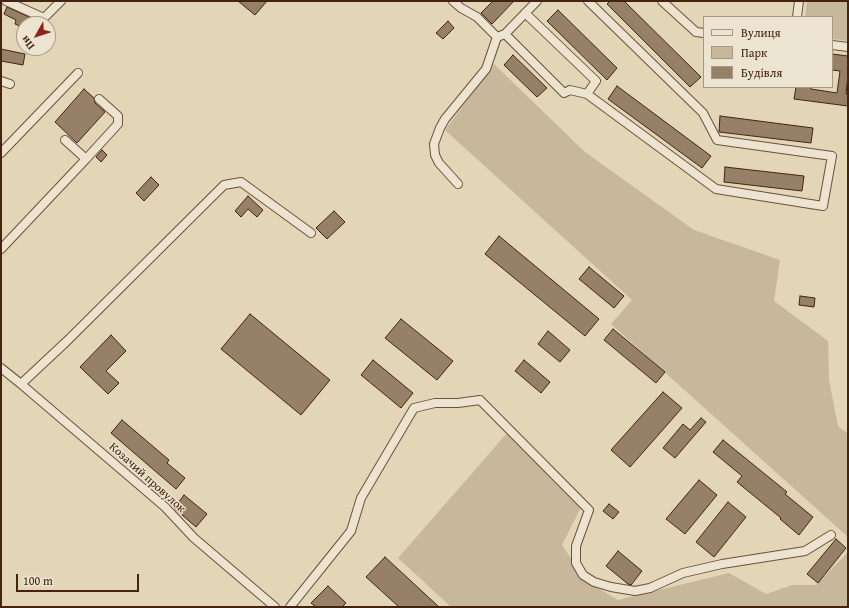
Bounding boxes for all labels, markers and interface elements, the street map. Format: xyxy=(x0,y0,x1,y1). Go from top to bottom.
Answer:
north arrow xyxy=(16,16,56,56)
legend xyxy=(703,16,833,88)
text: Вулиця xyxy=(741,24,781,41)
text: Пн xyxy=(17,32,38,53)
text: Парк xyxy=(741,44,767,61)
text: Будівля xyxy=(741,64,782,81)
street label: Козачий провулок xyxy=(106,440,188,516)
scale bar xyxy=(18,566,141,592)
text: 100 m xyxy=(23,572,53,589)

